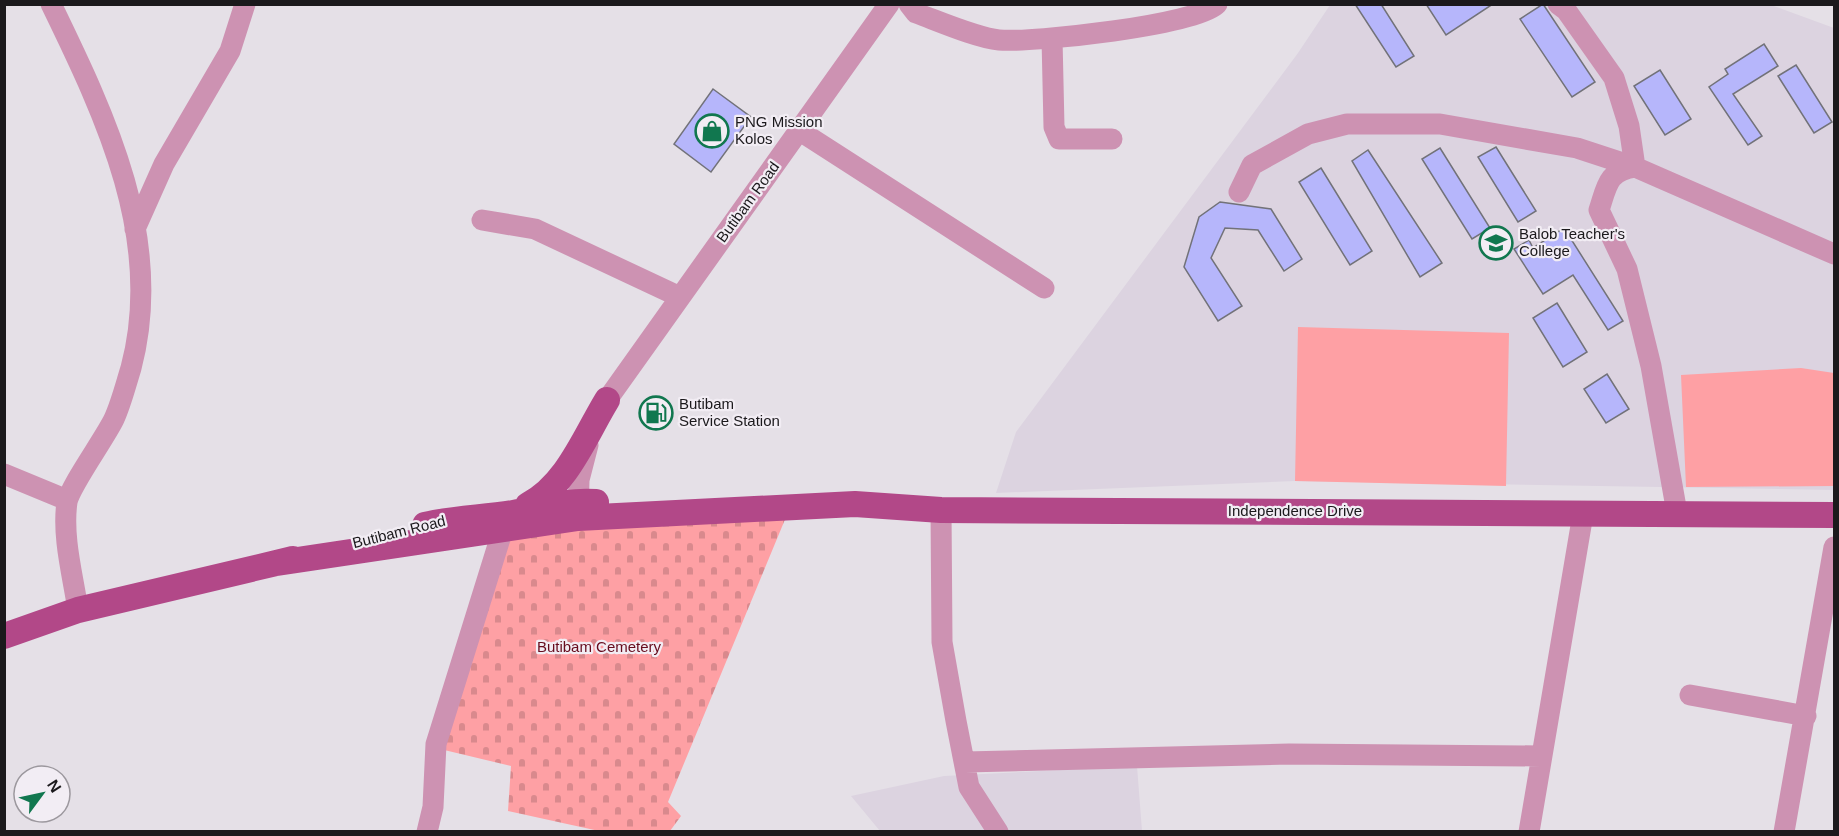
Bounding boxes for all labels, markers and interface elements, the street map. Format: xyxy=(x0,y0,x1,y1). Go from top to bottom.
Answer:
shop icon: PNG Mission Kolos xyxy=(694,113,730,149)
place label: PNG Mission Kolos xyxy=(735,113,823,147)
street label: Butibam Road xyxy=(713,158,782,245)
school or university icon: Balob Teacher's College xyxy=(1478,225,1514,261)
place label: Balob Teacher's College xyxy=(1519,225,1625,259)
fuel station icon: Butibam Service Station xyxy=(638,395,674,431)
place label: Butibam Service Station xyxy=(679,395,780,429)
street label: Independence Drive xyxy=(1228,502,1362,519)
street label: Butibam Road xyxy=(351,512,447,551)
park label: Butibam Cemetery xyxy=(537,638,662,655)
north arrow xyxy=(12,764,72,824)
text: N xyxy=(44,777,64,796)

